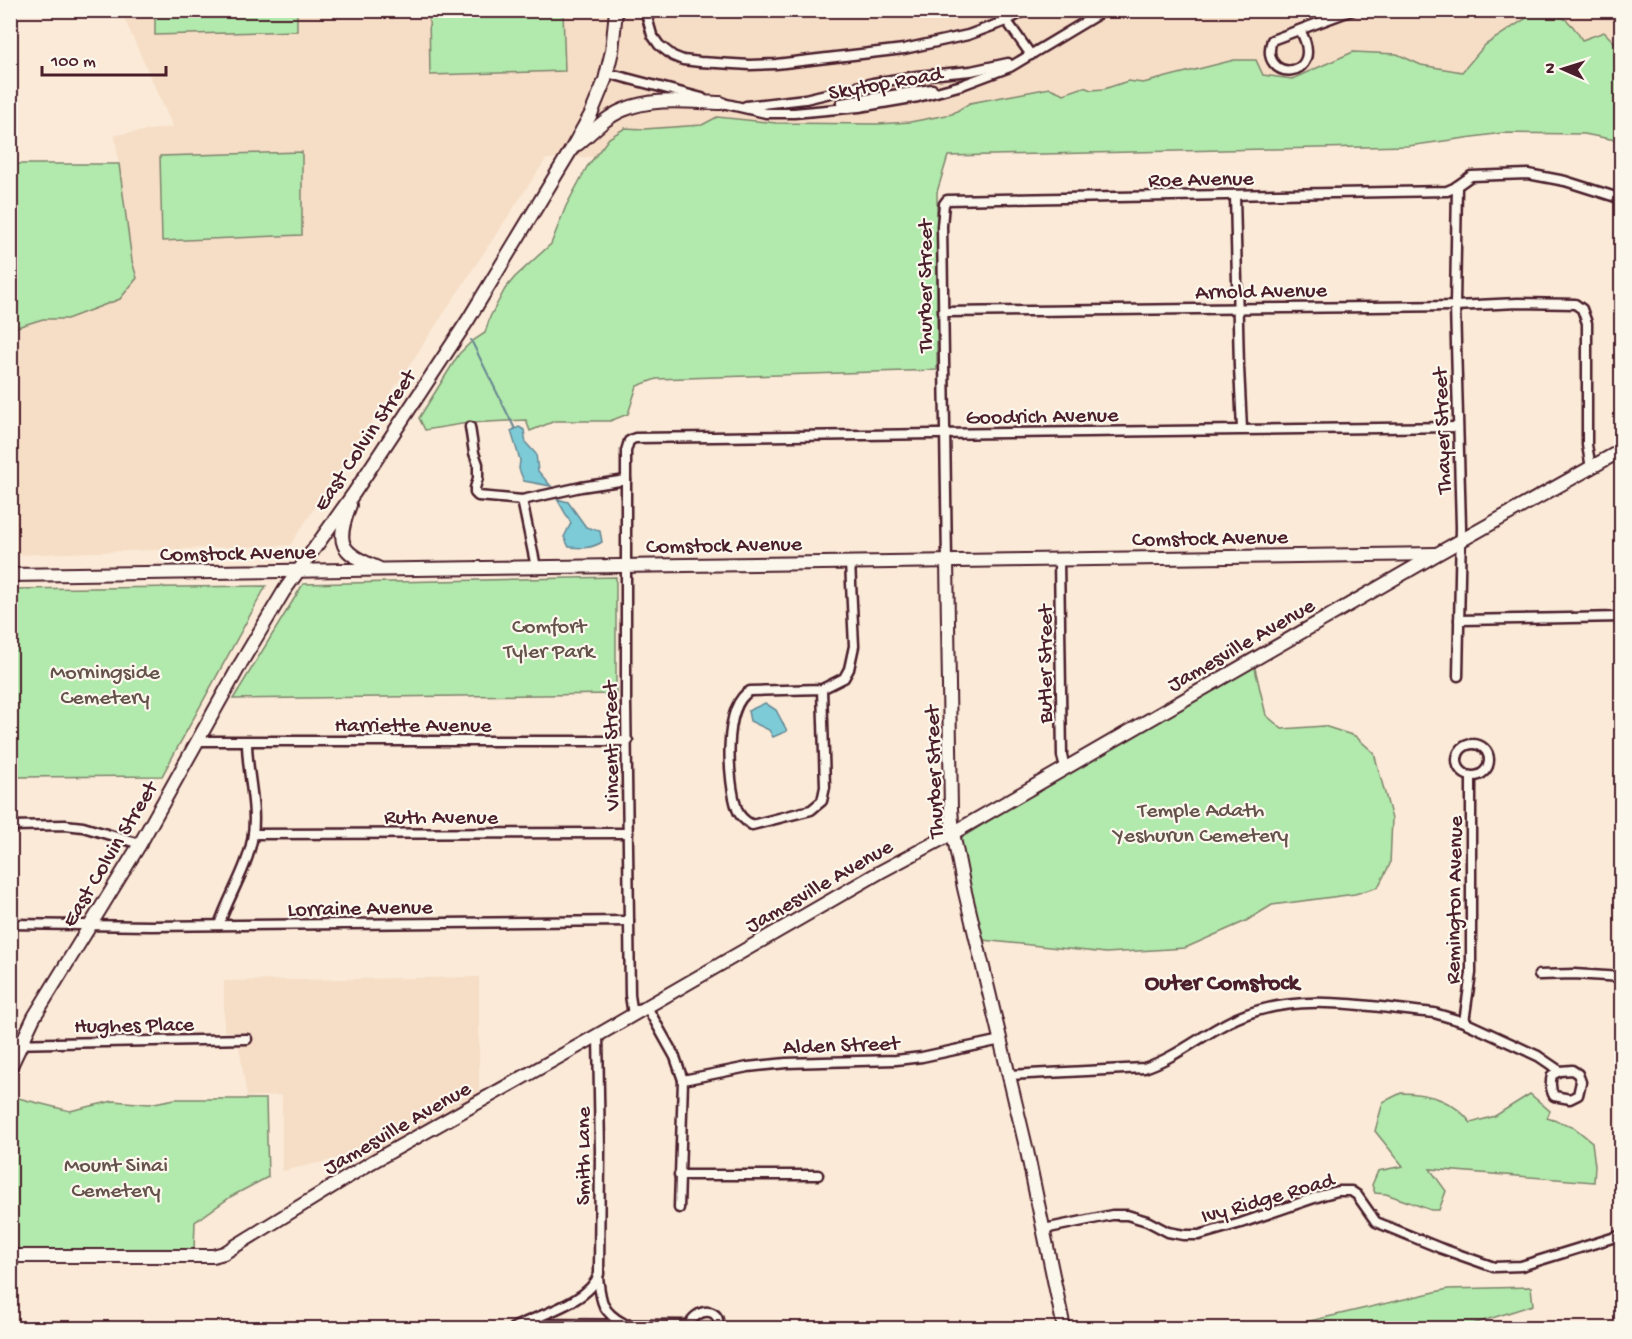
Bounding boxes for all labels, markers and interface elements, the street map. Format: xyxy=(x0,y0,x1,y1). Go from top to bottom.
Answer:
scale bar xyxy=(42,39,166,77)
north arrow xyxy=(1533,39,1593,99)
text: 100 m xyxy=(50,52,96,73)
street label: Skytop Road xyxy=(827,62,947,108)
text: N xyxy=(1542,62,1561,74)
street label: Roe Avenue xyxy=(1148,167,1255,195)
street label: Thurber Street xyxy=(914,217,940,355)
street label: Arnold Avenue xyxy=(1195,279,1328,307)
street label: East Colvin Street xyxy=(309,364,424,517)
street label: Thayer Street xyxy=(1429,365,1459,496)
street label: Goodrich Avenue xyxy=(965,404,1119,432)
street label: Comstock Avenue xyxy=(1132,526,1289,554)
street label: Comstock Avenue xyxy=(646,533,803,561)
street label: Comstock Avenue xyxy=(160,541,317,569)
street label: Jamesville Avenue xyxy=(1164,593,1321,699)
street label: Butler Street xyxy=(1034,603,1060,724)
park label: Comfort Tyler Park xyxy=(502,615,596,666)
park label: Morningside Cemetery xyxy=(50,661,161,712)
street label: Vincent Street xyxy=(599,679,627,812)
street label: Thurber Street xyxy=(921,703,951,841)
street label: Harriette Avenue xyxy=(334,714,492,740)
street label: East Colvin Street xyxy=(58,776,166,933)
park label: Temple Adath Yeshurun Cemetery xyxy=(1112,799,1289,850)
street label: Ruth Avenue xyxy=(384,806,499,832)
street label: Remington Avenue xyxy=(1442,815,1470,985)
street label: Jamesville Avenue xyxy=(742,834,899,940)
street label: Lorraine Avenue xyxy=(287,896,434,924)
district label: Outer Comstock xyxy=(1145,970,1303,999)
street label: Hughes Place xyxy=(74,1013,195,1041)
street label: Alden Street xyxy=(783,1032,902,1062)
street label: Jamesville Avenue xyxy=(320,1076,477,1182)
street label: Smith Lane xyxy=(572,1106,598,1205)
park label: Mount Sinai Cemetery xyxy=(64,1154,168,1205)
street label: Ivy Ridge Road xyxy=(1199,1168,1340,1231)

